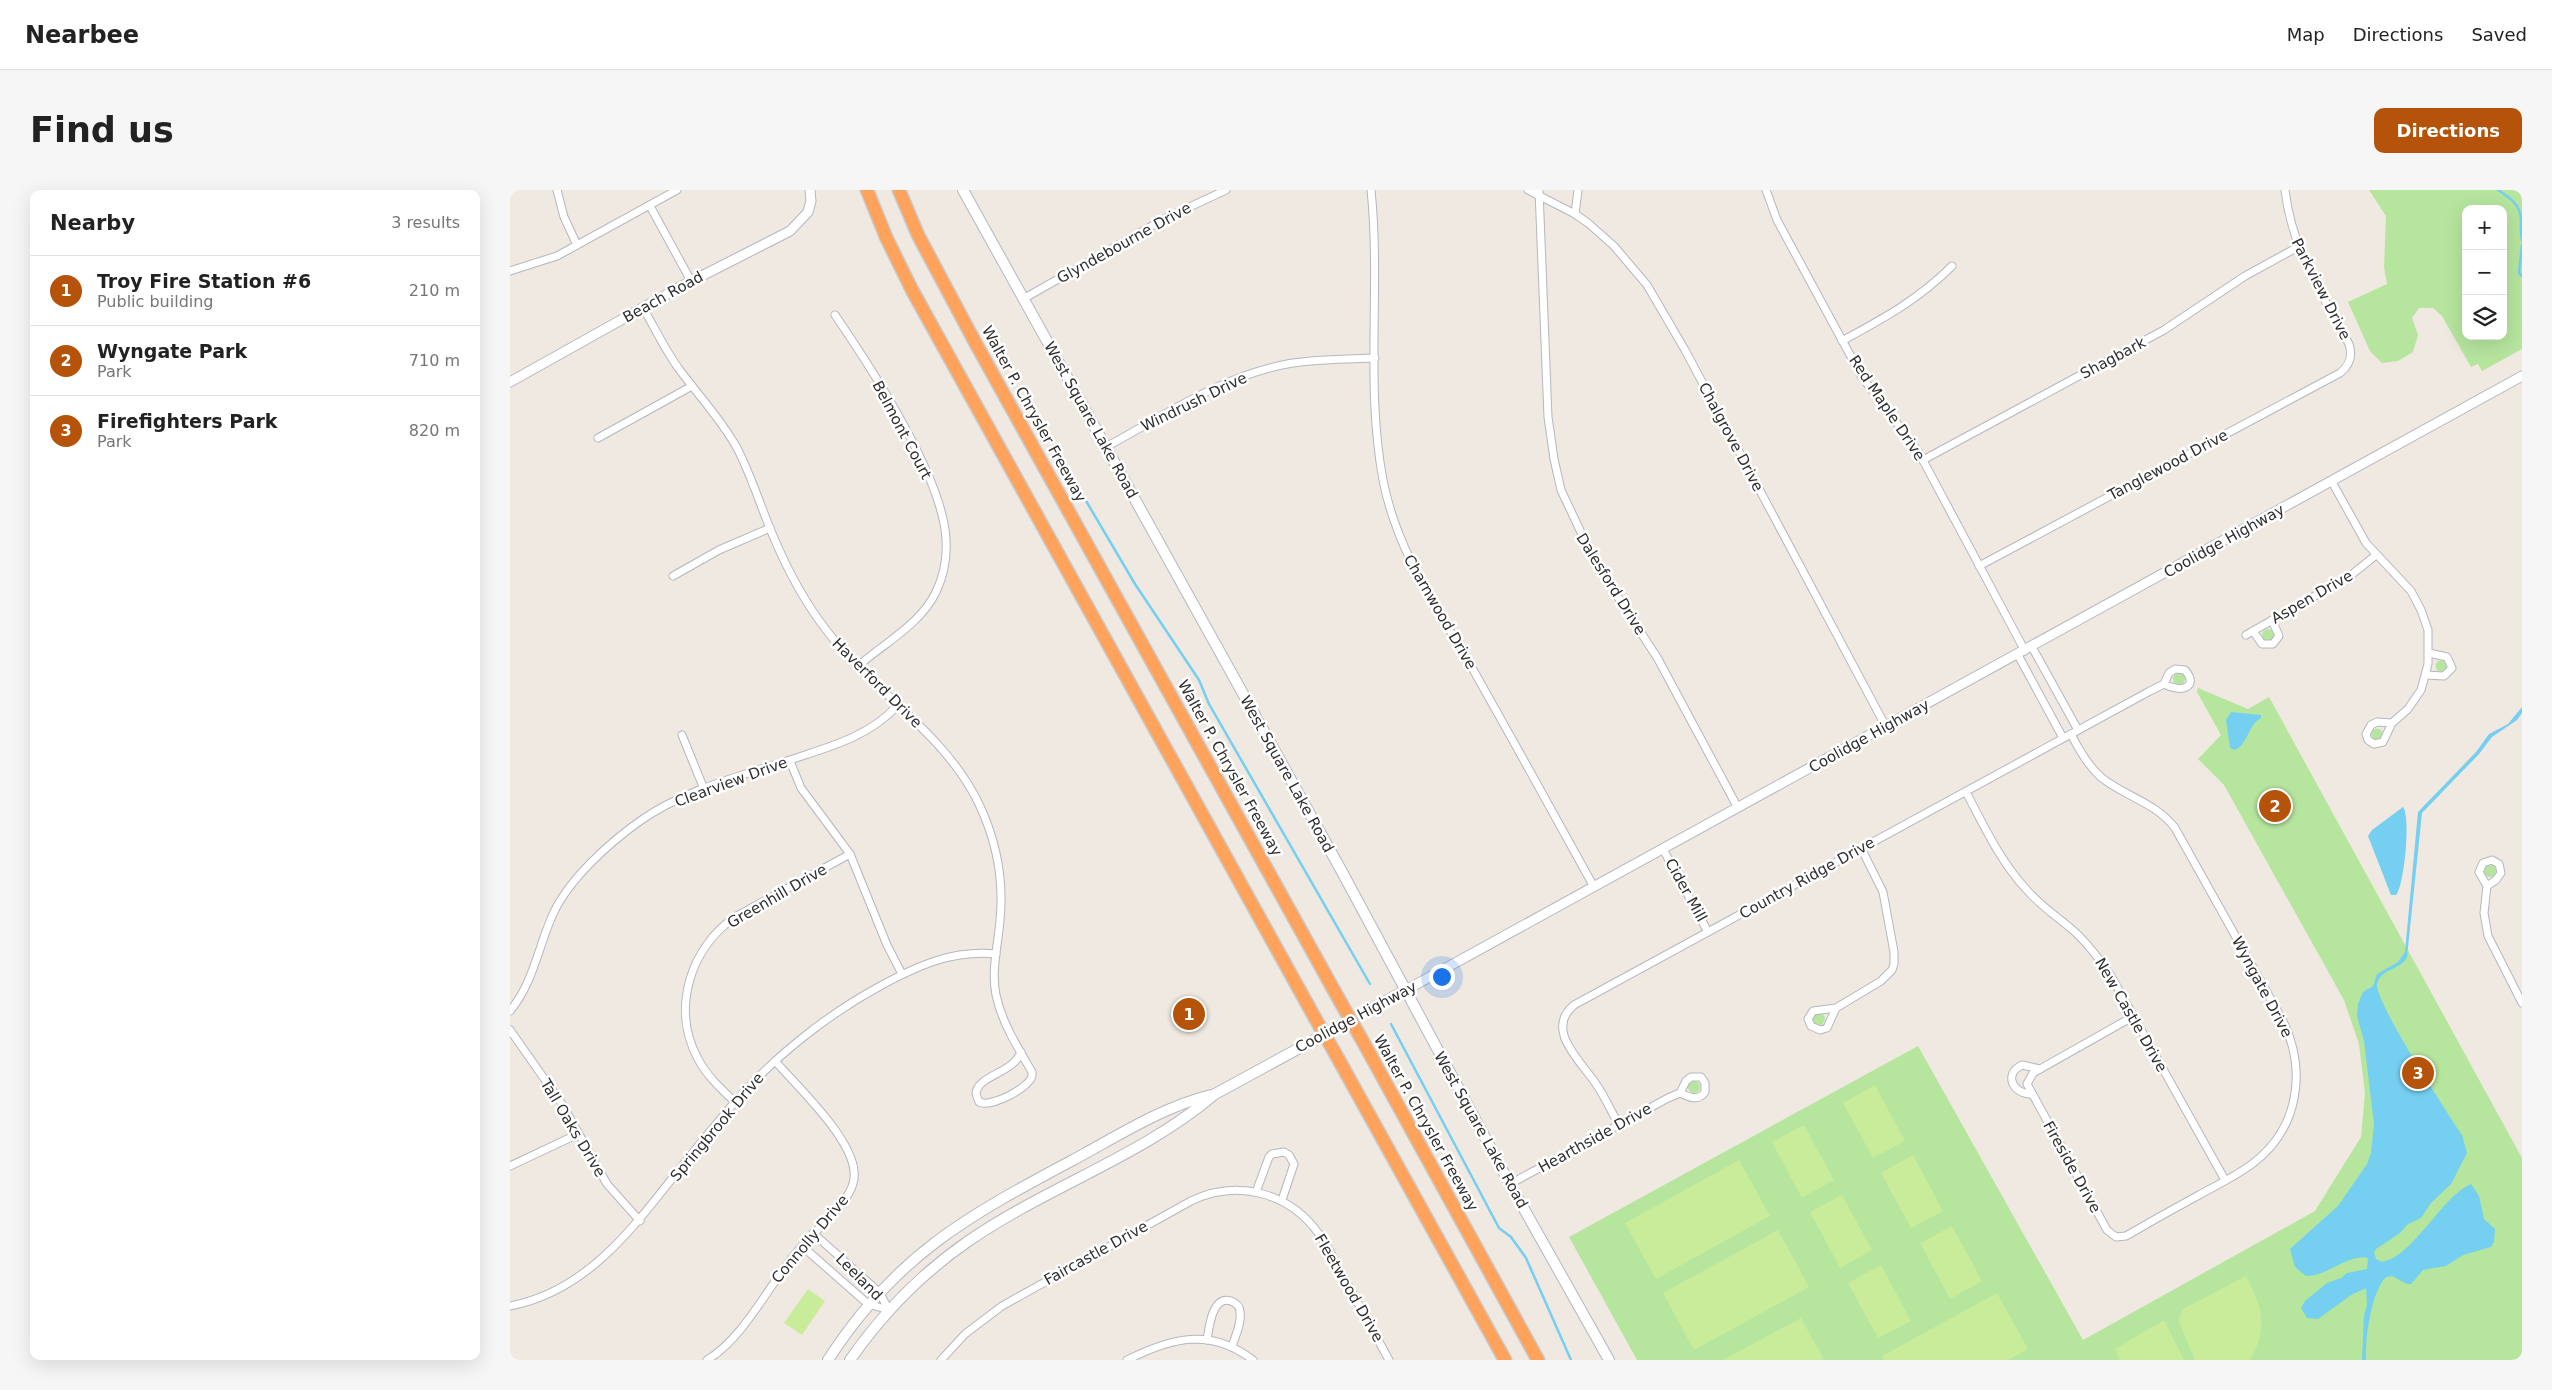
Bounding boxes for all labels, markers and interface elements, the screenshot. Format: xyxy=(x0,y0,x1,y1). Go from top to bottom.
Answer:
text: Nearbee xyxy=(25,21,139,49)
text: Map xyxy=(2287,24,2325,45)
text: Directions xyxy=(2353,24,2443,45)
text: Saved xyxy=(2471,24,2527,45)
button: Directions xyxy=(2374,108,2522,153)
text: Find us xyxy=(30,110,174,150)
street label: Glyndebourne Drive xyxy=(1054,199,1194,287)
map controls xyxy=(2462,205,2507,340)
button: + xyxy=(2462,205,2507,250)
text: Nearby xyxy=(50,211,135,235)
text: 3 results xyxy=(391,213,460,232)
street label: Parkview Drive xyxy=(2288,235,2354,343)
button: − xyxy=(2462,250,2507,295)
street label: Beach Road xyxy=(620,268,706,326)
text: Troy Fire Station #6 xyxy=(97,270,311,292)
text: 1 xyxy=(60,281,72,300)
text: 210 m xyxy=(409,281,460,300)
text: Public building xyxy=(97,292,214,311)
button: layers xyxy=(2462,295,2507,340)
street label: Walter P. Chrysler Freeway xyxy=(978,323,1090,505)
street label: Shagbark xyxy=(2077,333,2149,383)
street label: West Square Lake Road xyxy=(1040,338,1142,502)
text: Wyngate Park xyxy=(97,340,247,362)
text: 2 xyxy=(60,351,72,370)
text: 710 m xyxy=(409,351,460,370)
street label: Red Maple Drive xyxy=(1845,352,1929,464)
text: Park xyxy=(97,362,132,381)
street label: Windrush Drive xyxy=(1138,369,1250,435)
street label: Belmont Court xyxy=(869,378,936,482)
street label: Chalgrove Drive xyxy=(1695,379,1767,495)
text: Firefighters Park xyxy=(97,410,277,432)
text: 3 xyxy=(60,421,72,440)
text: 820 m xyxy=(409,421,460,440)
street label: Tanglewood Drive xyxy=(2104,426,2231,505)
text: Park xyxy=(97,432,132,451)
street label: Coolidge Highway xyxy=(2161,500,2288,582)
street label: Dalesford Drive xyxy=(1572,530,1650,638)
street label: Charnwood Drive xyxy=(1400,551,1480,673)
street label: Aspen Drive xyxy=(2268,566,2356,628)
street label: Haverford Drive xyxy=(828,634,926,732)
street label: Walter P. Chrysler Freeway xyxy=(1174,677,1286,859)
street label: West Square Lake Road xyxy=(1236,692,1338,856)
street label: Coolidge Highway xyxy=(1806,695,1933,777)
street label: Clearview Drive xyxy=(672,753,790,811)
pin: 2 xyxy=(2259,787,2291,825)
street label: Country Ridge Drive xyxy=(1736,833,1878,923)
street label: Cider Mill xyxy=(1661,855,1711,925)
street label: Greenhill Drive xyxy=(724,860,830,932)
street label: Wyngate Drive xyxy=(2228,934,2296,1040)
street label: New Castle Drive xyxy=(2091,955,2171,1075)
your location xyxy=(1429,964,1455,990)
street label: Coolidge Highway xyxy=(1292,977,1420,1057)
pin: 1 xyxy=(1173,995,1205,1033)
street label: Walter P. Chrysler Freeway xyxy=(1370,1032,1482,1214)
street label: West Square Lake Road xyxy=(1430,1048,1532,1212)
pin: 3 xyxy=(2402,1054,2434,1092)
street label: Springbrook Drive xyxy=(667,1069,767,1185)
street label: Tall Oaks Drive xyxy=(536,1075,609,1180)
street label: Hearthside Drive xyxy=(1535,1099,1655,1177)
street label: Fireside Drive xyxy=(2039,1118,2105,1216)
street label: Connolly Drive xyxy=(768,1191,852,1287)
street label: Faircastle Drive xyxy=(1041,1217,1151,1289)
street label: Fleetwood Drive xyxy=(1311,1231,1387,1345)
street label: Leeland xyxy=(832,1250,886,1304)

